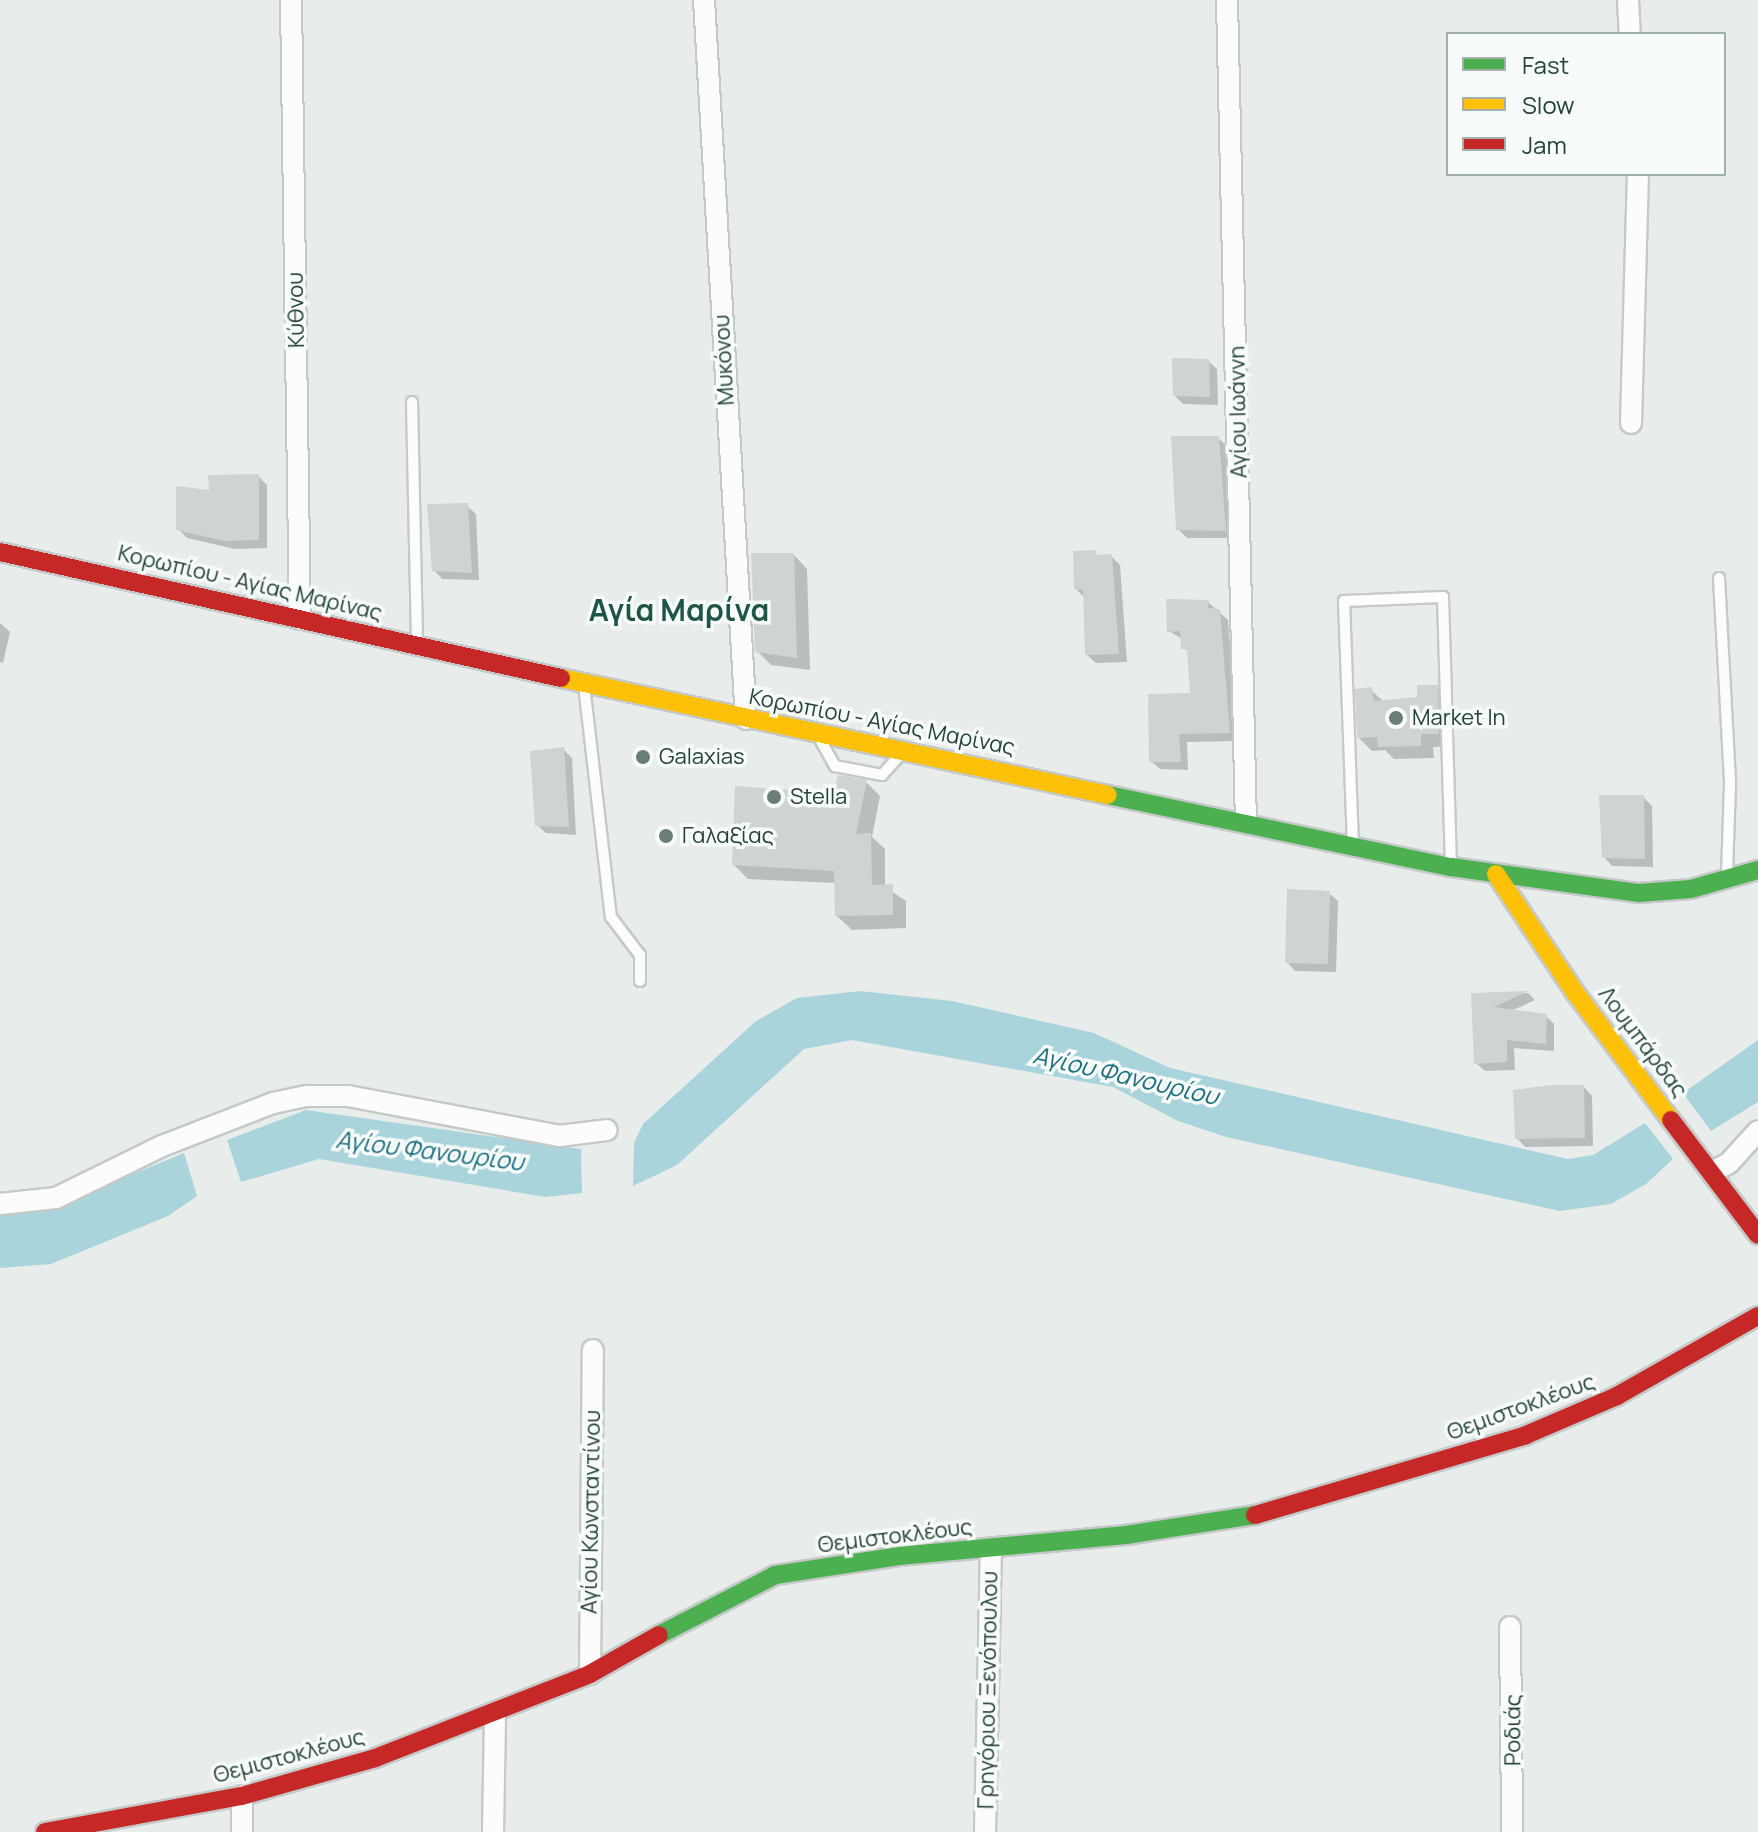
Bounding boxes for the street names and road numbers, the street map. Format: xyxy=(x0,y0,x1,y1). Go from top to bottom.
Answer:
street label: Κύθνου xyxy=(282,272,310,348)
street label: Μυκόνου xyxy=(708,314,740,406)
street label: Αγίου Ιωάννη xyxy=(1224,345,1252,479)
street label: Κορωπίου - Αγίας Μαρίνας xyxy=(115,540,385,626)
street label: Κορωπίου - Αγίας Μαρίνας xyxy=(747,683,1017,761)
street label: Λουμπάρδας xyxy=(1593,982,1693,1102)
street label: Θεμιστοκλέους xyxy=(1443,1368,1599,1446)
street label: Αγίου Κωνσταντίνου xyxy=(576,1410,606,1614)
street label: Θεμιστοκλέους xyxy=(816,1513,974,1559)
street label: Γρηγόριου Ξενόπουλου xyxy=(973,1571,1003,1809)
street label: Ροδιάς xyxy=(1500,1694,1526,1766)
street label: Θεμιστοκλέους xyxy=(210,1723,368,1789)

